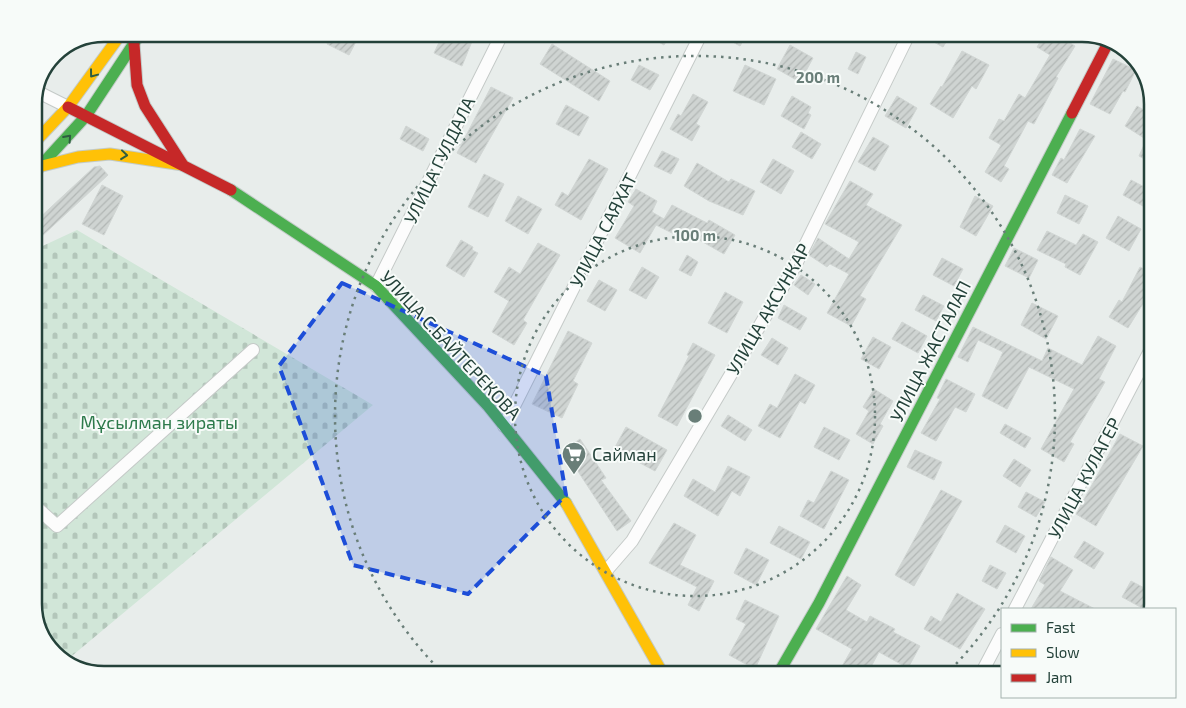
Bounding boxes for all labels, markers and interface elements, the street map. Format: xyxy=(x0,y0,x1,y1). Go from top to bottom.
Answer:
one-way arrow xyxy=(90,68,99,78)
text: 200 m xyxy=(796,68,840,86)
street label: УЛИЦА ГУЛДАЛА xyxy=(399,92,480,227)
one-way arrow xyxy=(62,135,71,144)
one-way arrow xyxy=(121,149,129,160)
street label: УЛИЦА САЯХАТ xyxy=(565,169,641,291)
text: 100 m xyxy=(674,226,716,244)
street label: УЛИЦА АКСУНКАР xyxy=(721,239,815,379)
street label: УЛИЦА С.БАЙТЕРЕКОВА xyxy=(376,266,526,425)
street label: УЛИЦА ЖАСТАЛАП xyxy=(885,277,975,425)
centre of rings xyxy=(686,407,704,425)
park label: Мұсылман зираты xyxy=(80,411,238,433)
street label: УЛИЦА КУЛАГЕР xyxy=(1043,414,1125,542)
supermarket icon: Сайман xyxy=(561,441,587,475)
place label: Сайман xyxy=(592,443,657,465)
legend xyxy=(1001,608,1176,698)
text: Fast xyxy=(1046,618,1076,636)
text: Slow xyxy=(1046,643,1080,661)
text: Jam xyxy=(1046,668,1072,686)

